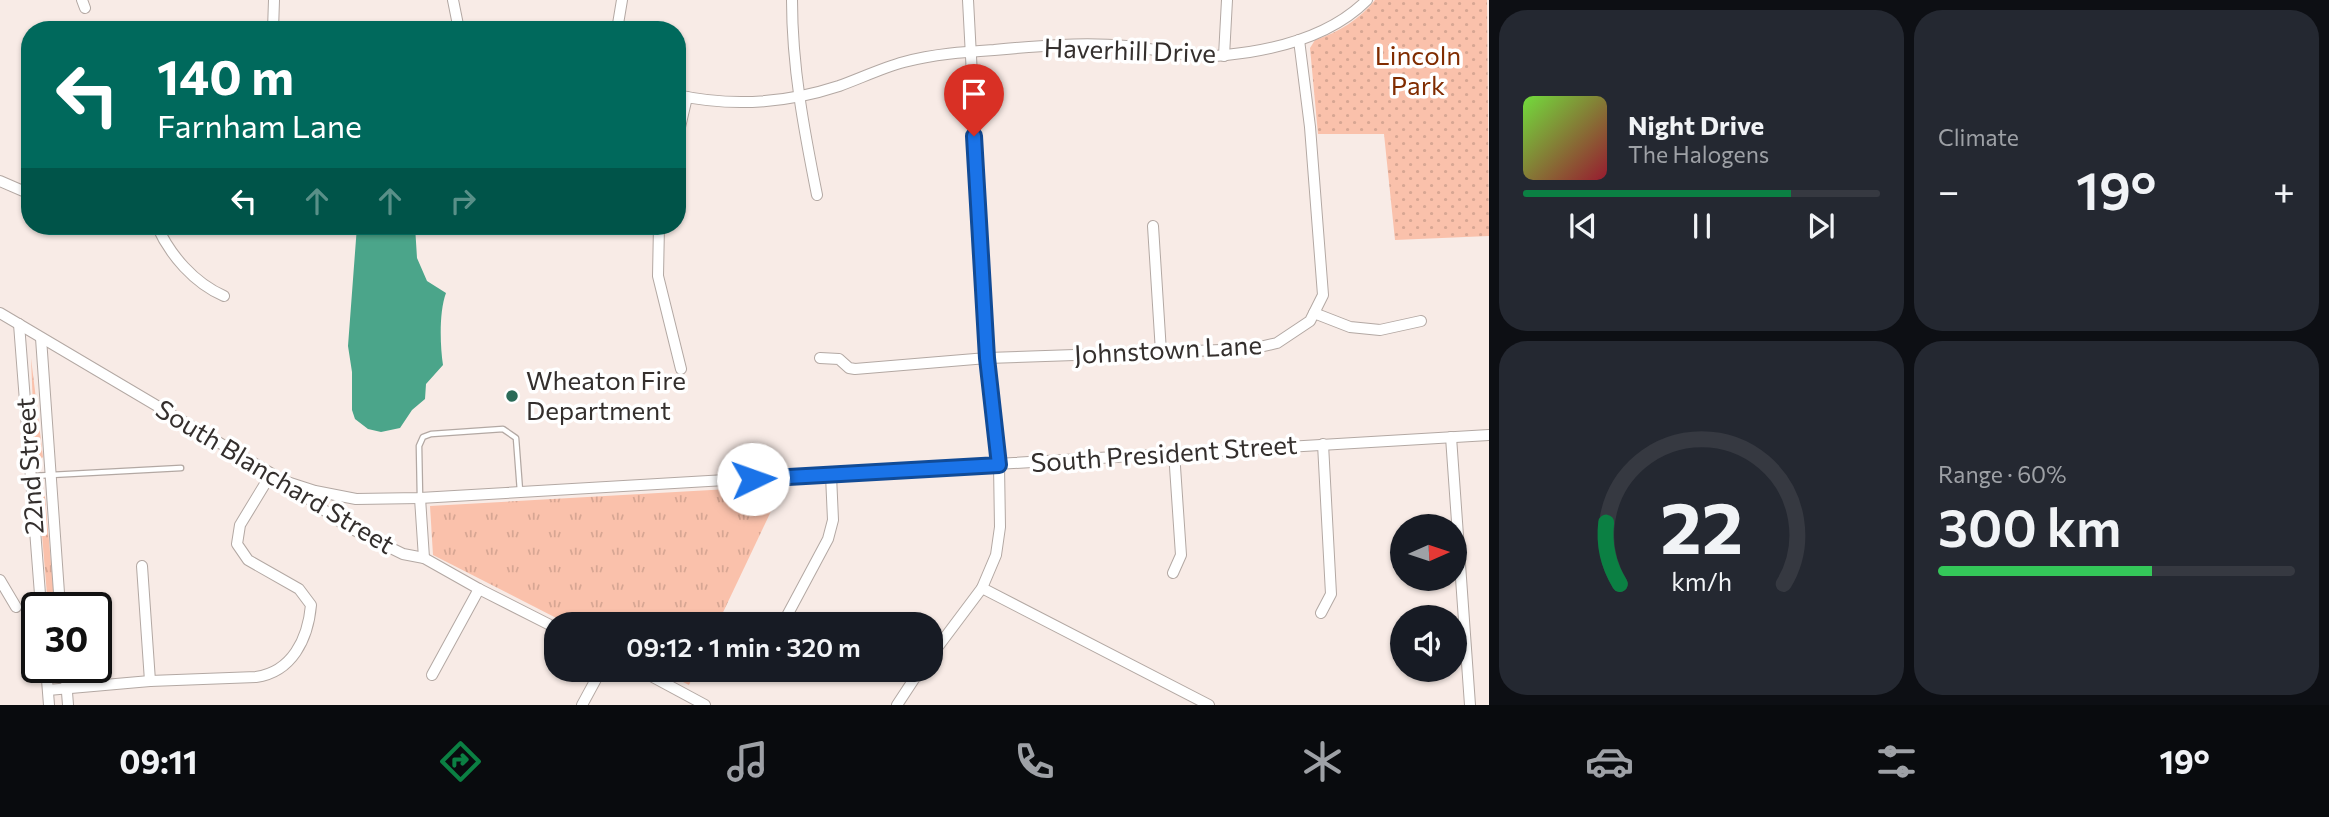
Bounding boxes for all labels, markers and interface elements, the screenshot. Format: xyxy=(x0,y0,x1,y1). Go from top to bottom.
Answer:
street label: Haverhill Drive xyxy=(1043,31,1217,68)
park label: Lincoln Park xyxy=(1375,39,1461,100)
text: 140 m xyxy=(157,45,294,105)
icon: left xyxy=(42,49,133,140)
pin xyxy=(944,64,1004,136)
icon: arrive xyxy=(955,75,993,113)
text: Farnham Lane xyxy=(157,105,362,145)
text: Night Drive xyxy=(1628,109,1764,140)
text: Climate xyxy=(1938,123,2019,151)
text: The Halogens xyxy=(1628,140,1769,168)
text: 19° xyxy=(2076,157,2156,221)
text: − xyxy=(1938,166,1960,213)
text: + xyxy=(2273,166,2295,213)
icon: left xyxy=(225,182,263,220)
icon: ahead xyxy=(298,182,336,220)
icon: ahead xyxy=(371,182,409,220)
icon: right xyxy=(444,182,482,220)
icon: previous xyxy=(1564,207,1602,245)
icon: pause xyxy=(1683,207,1721,245)
icon: next xyxy=(1802,207,1840,245)
street label: Johnstown Lane xyxy=(1073,328,1263,369)
place label: Wheaton Fire Department xyxy=(526,364,686,425)
marker: Wheaton Fire Department xyxy=(504,388,520,404)
street label: South Blanchard Street xyxy=(151,392,401,559)
street label: 22nd Street xyxy=(8,397,49,536)
street label: South President Street xyxy=(1030,428,1298,477)
position arrow xyxy=(716,442,790,516)
text: Range · 60% xyxy=(1938,460,2066,488)
text: 22 xyxy=(1660,480,1743,569)
text: 300 km xyxy=(1938,494,2121,558)
north arrow xyxy=(1390,514,1466,592)
map controls xyxy=(1390,514,1467,682)
text: km/h xyxy=(1671,566,1732,596)
speed limit sign: 30 xyxy=(21,592,112,683)
button: sound xyxy=(1390,605,1467,682)
text: 09:12 · 1 min · 320 m xyxy=(626,631,861,662)
icon: directions xyxy=(436,737,485,786)
icon: music xyxy=(723,737,772,786)
icon: phone xyxy=(1010,737,1059,786)
icon: climate xyxy=(1298,737,1347,786)
icon: car xyxy=(1585,737,1634,786)
icon: filters xyxy=(1872,737,1921,786)
text: 09:11 xyxy=(119,741,198,781)
text: 19° xyxy=(2160,741,2210,781)

